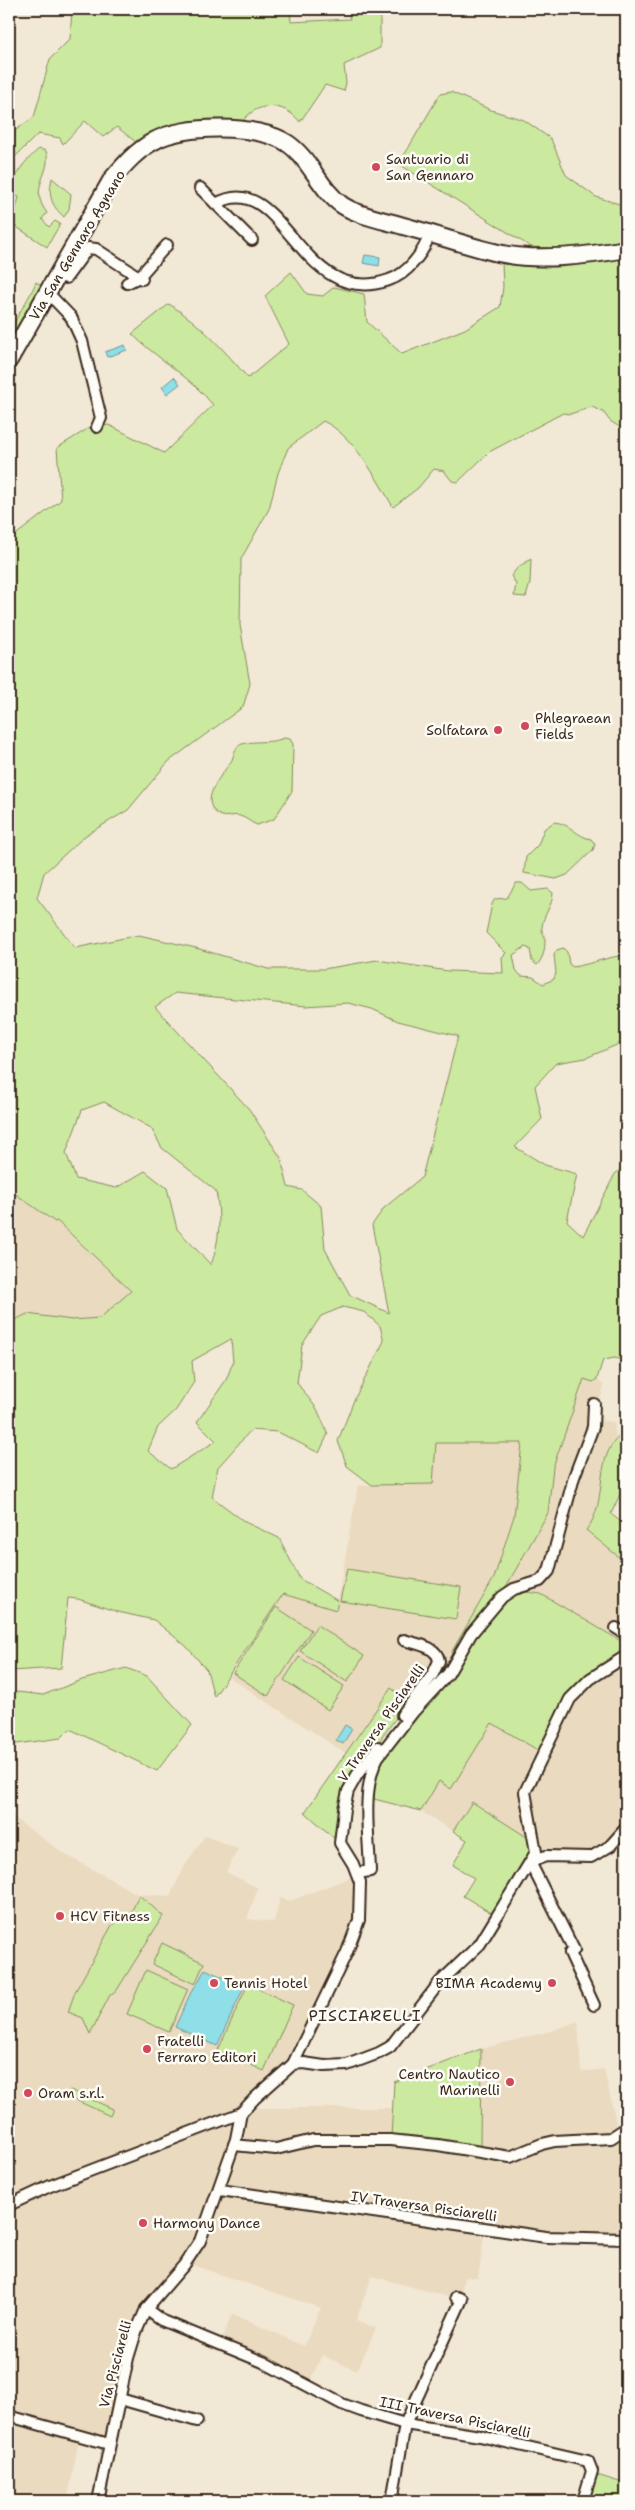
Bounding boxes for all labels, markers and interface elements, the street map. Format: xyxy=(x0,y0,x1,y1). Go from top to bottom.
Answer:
place label: Santuario di San Gennaro xyxy=(386,150,474,184)
marker: Santuario di San Gennaro xyxy=(370,161,382,173)
street label: Via San Gennaro Agnano xyxy=(25,166,129,324)
place label: Phlegraean Fields xyxy=(535,709,612,743)
marker: Phlegraean Fields xyxy=(519,720,531,732)
place label: Solfatara xyxy=(426,721,488,739)
marker: Solfatara xyxy=(492,724,504,736)
street label: V Traversa Pisciarelli xyxy=(334,1661,428,1785)
place label: HCV Fitness xyxy=(70,1907,150,1925)
marker: HCV Fitness xyxy=(54,1910,66,1922)
place label: Tennis Hotel xyxy=(224,1974,308,1992)
place label: BIMA Academy xyxy=(436,1974,542,1992)
marker: Tennis Hotel xyxy=(208,1977,220,1989)
marker: BIMA Academy xyxy=(546,1977,558,1989)
district label: PISCIARELLI xyxy=(308,2005,422,2026)
place label: Fratelli Ferraro Editori xyxy=(157,2032,256,2066)
marker: Fratelli Ferraro Editori xyxy=(141,2043,153,2055)
place label: Centro Nautico Marinelli xyxy=(399,2065,500,2099)
marker: Centro Nautico Marinelli xyxy=(504,2076,516,2088)
place label: Oram s.r.l. xyxy=(38,2084,104,2102)
marker: Oram s.r.l. xyxy=(22,2087,34,2099)
street label: IV Traversa Pisciarelli xyxy=(350,2187,498,2225)
place label: Harmony Dance xyxy=(153,2214,260,2232)
marker: Harmony Dance xyxy=(137,2217,149,2229)
street label: Via Pisciarelli xyxy=(95,2318,135,2410)
street label: III Traversa Pisciarelli xyxy=(378,2392,532,2442)

